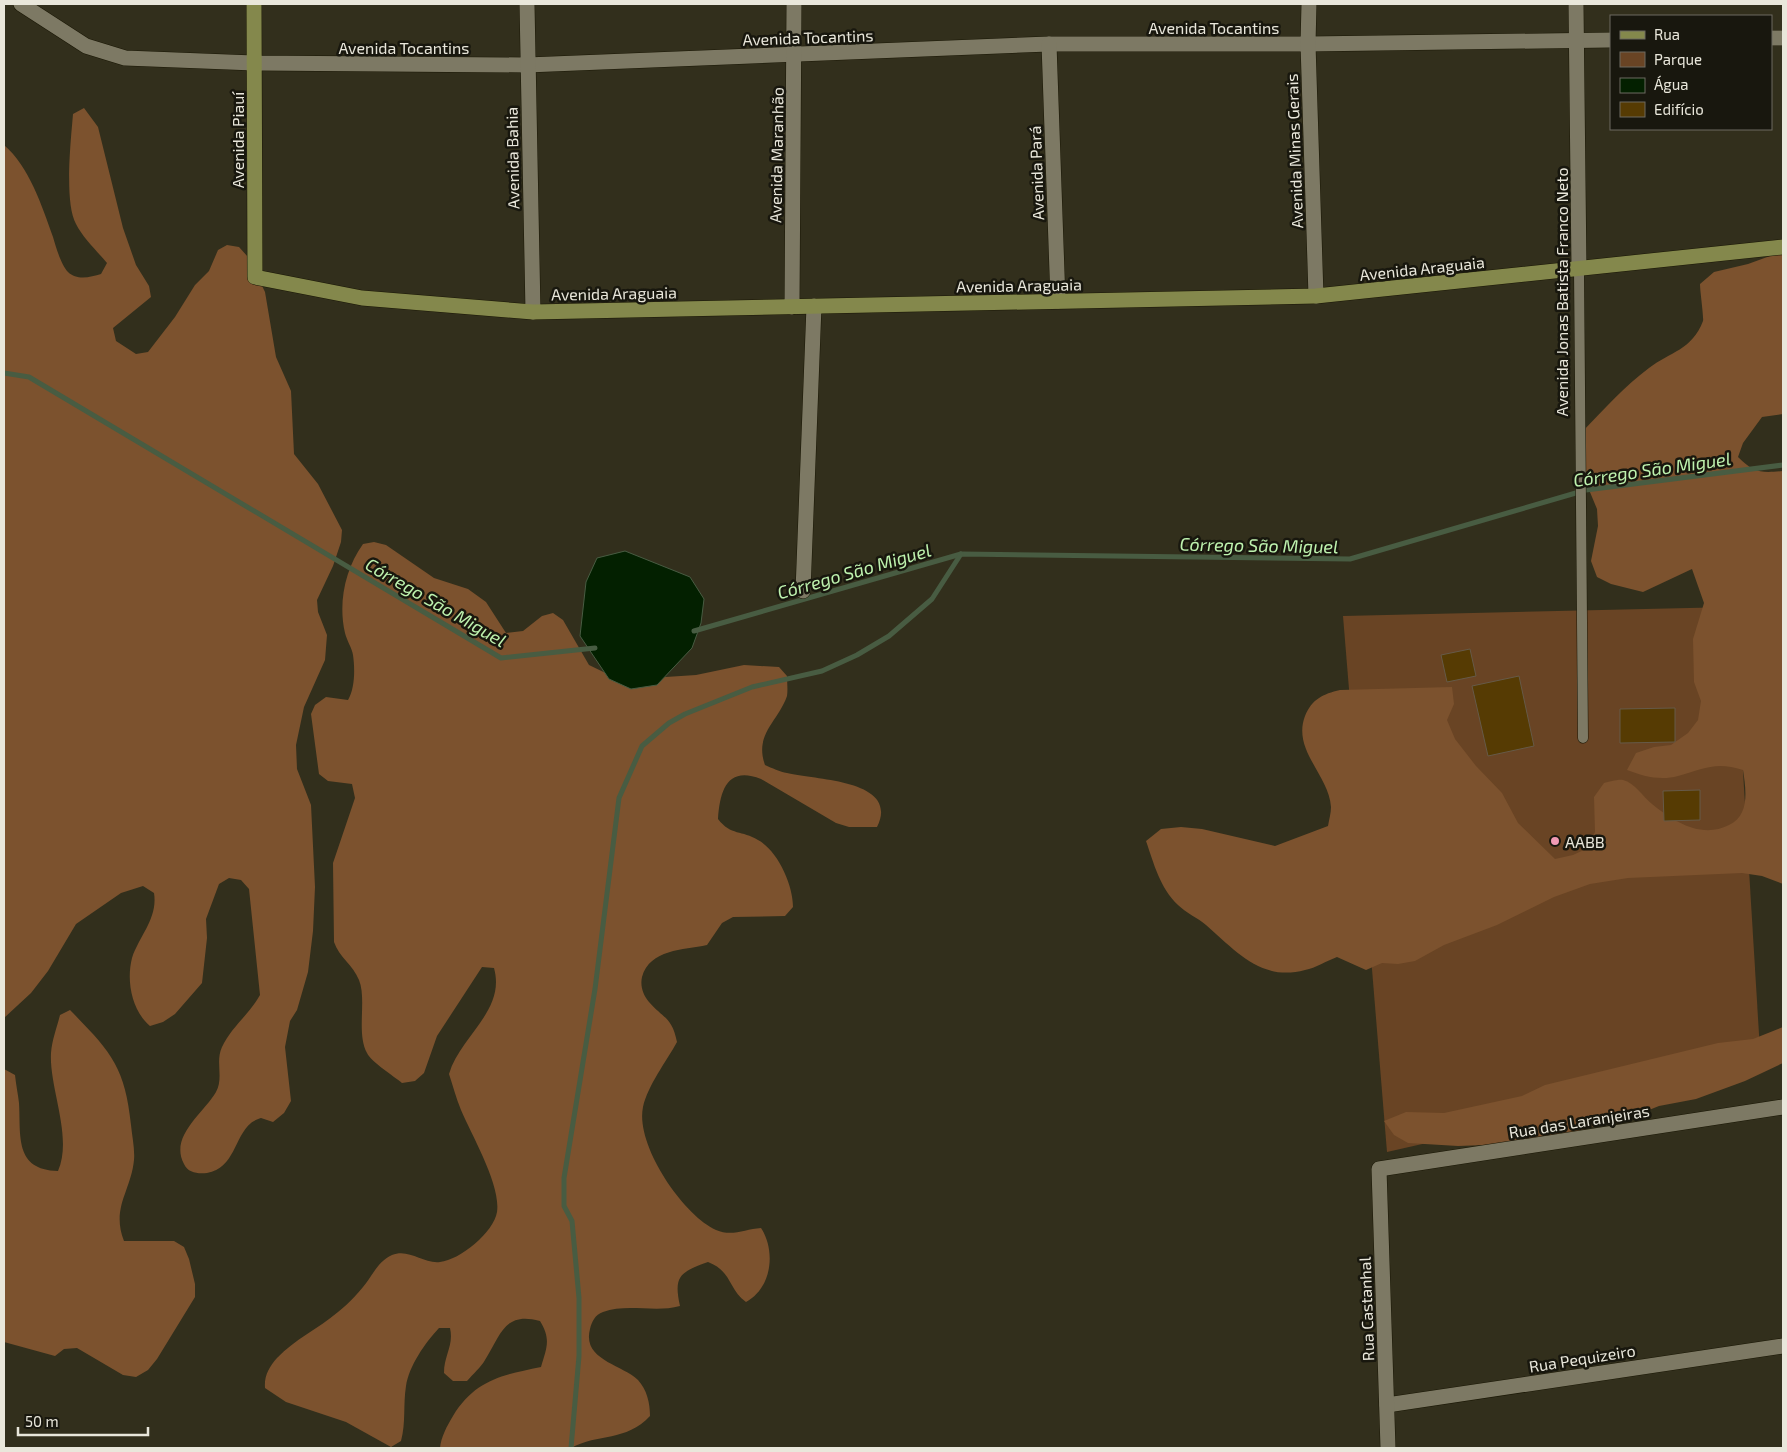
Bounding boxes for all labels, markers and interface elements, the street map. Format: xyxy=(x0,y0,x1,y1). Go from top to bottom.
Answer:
legend xyxy=(1610,15,1772,130)
street label: Avenida Tocantins xyxy=(1148,18,1280,37)
street label: Avenida Tocantins xyxy=(742,25,874,49)
text: Rua xyxy=(1654,25,1680,43)
street label: Avenida Tocantins xyxy=(338,38,470,57)
text: Parque xyxy=(1654,50,1702,68)
street label: Avenida Minas Gerais xyxy=(1282,73,1306,229)
text: Água xyxy=(1654,75,1689,93)
street label: Avenida Maranhão xyxy=(765,87,787,223)
street label: Avenida Piauí xyxy=(228,91,247,188)
text: Edifício xyxy=(1654,100,1704,118)
street label: Avenida Bahia xyxy=(502,107,522,209)
street label: Avenida Pará xyxy=(1025,125,1047,221)
street label: Avenida Jonas Batista Franco Neto xyxy=(1552,168,1571,416)
street label: Avenida Araguaia xyxy=(1358,252,1486,284)
street label: Avenida Araguaia xyxy=(956,274,1082,296)
street label: Avenida Araguaia xyxy=(551,282,677,304)
water label: Córrego São Miguel xyxy=(1572,447,1732,491)
water label: Córrego São Miguel xyxy=(1179,533,1339,557)
water label: Córrego São Miguel xyxy=(775,539,933,603)
water label: Córrego São Miguel xyxy=(362,553,510,651)
place label: AABB xyxy=(1565,832,1605,851)
marker: AABB xyxy=(1549,835,1561,847)
street label: Rua das Laranjeiras xyxy=(1507,1100,1651,1143)
street label: Rua Castanhal xyxy=(1355,1256,1377,1362)
street label: Rua Pequizeiro xyxy=(1527,1340,1637,1376)
scale bar xyxy=(18,1404,148,1436)
text: 50 m xyxy=(25,1412,59,1430)

